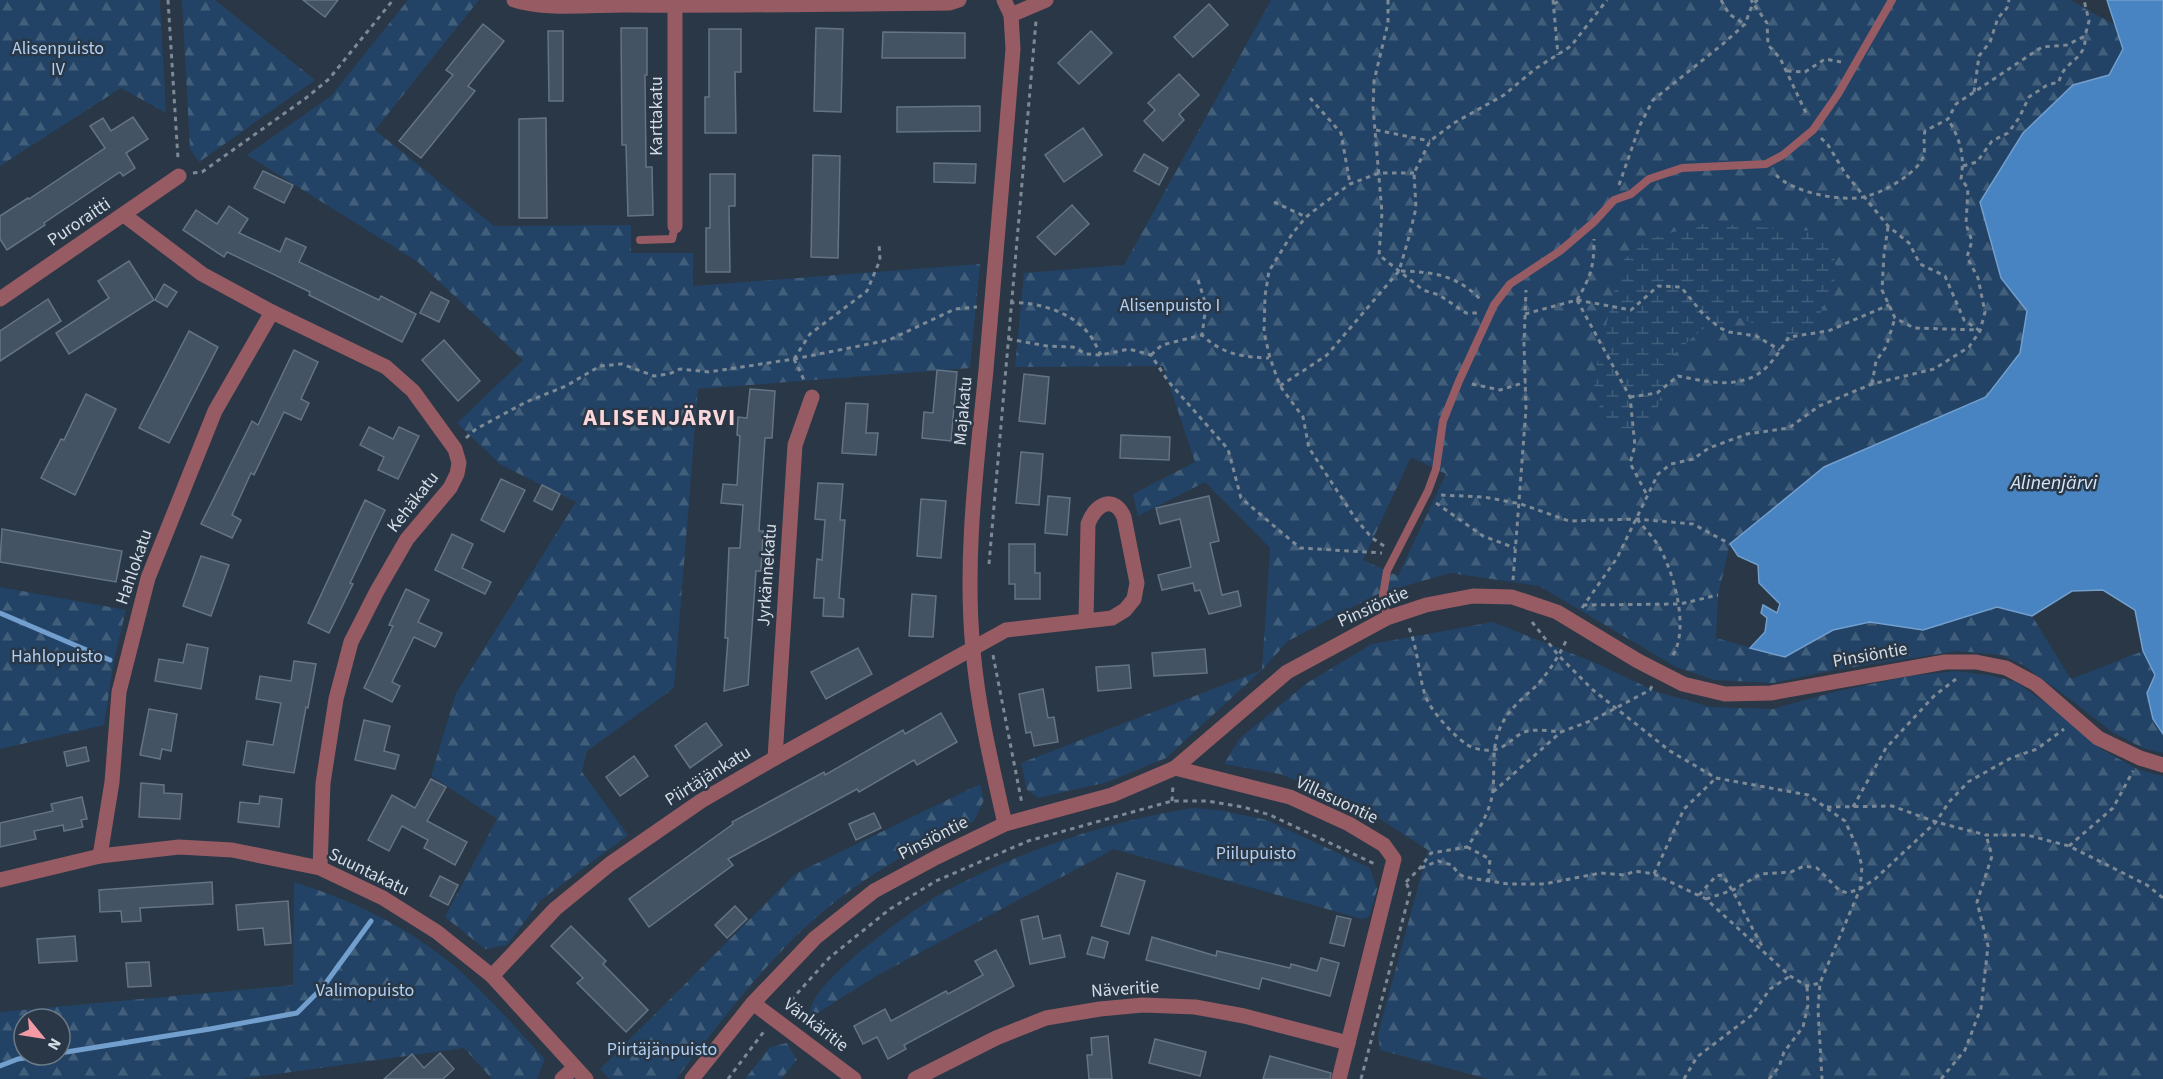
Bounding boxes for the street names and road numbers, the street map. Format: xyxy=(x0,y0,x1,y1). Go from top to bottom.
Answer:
street label: Karttakatu xyxy=(644,76,669,156)
street label: Puroraitti xyxy=(42,192,116,252)
street label: Majakatu xyxy=(948,375,978,447)
street label: Kehäkatu xyxy=(381,466,445,538)
street label: Jyrkännekatu xyxy=(751,523,783,627)
street label: Hahlokatu xyxy=(109,526,159,608)
street label: Pinsiöntie xyxy=(1333,580,1413,634)
street label: Pinsiöntie xyxy=(1831,636,1909,674)
street label: Piirtäjänkatu xyxy=(660,740,756,812)
street label: Villasuontie xyxy=(1292,770,1382,830)
street label: Pinsiöntie xyxy=(894,810,972,866)
street label: Suuntakatu xyxy=(324,842,414,902)
street label: Näveritie xyxy=(1090,974,1160,1004)
street label: Vänkäritie xyxy=(778,992,854,1058)

